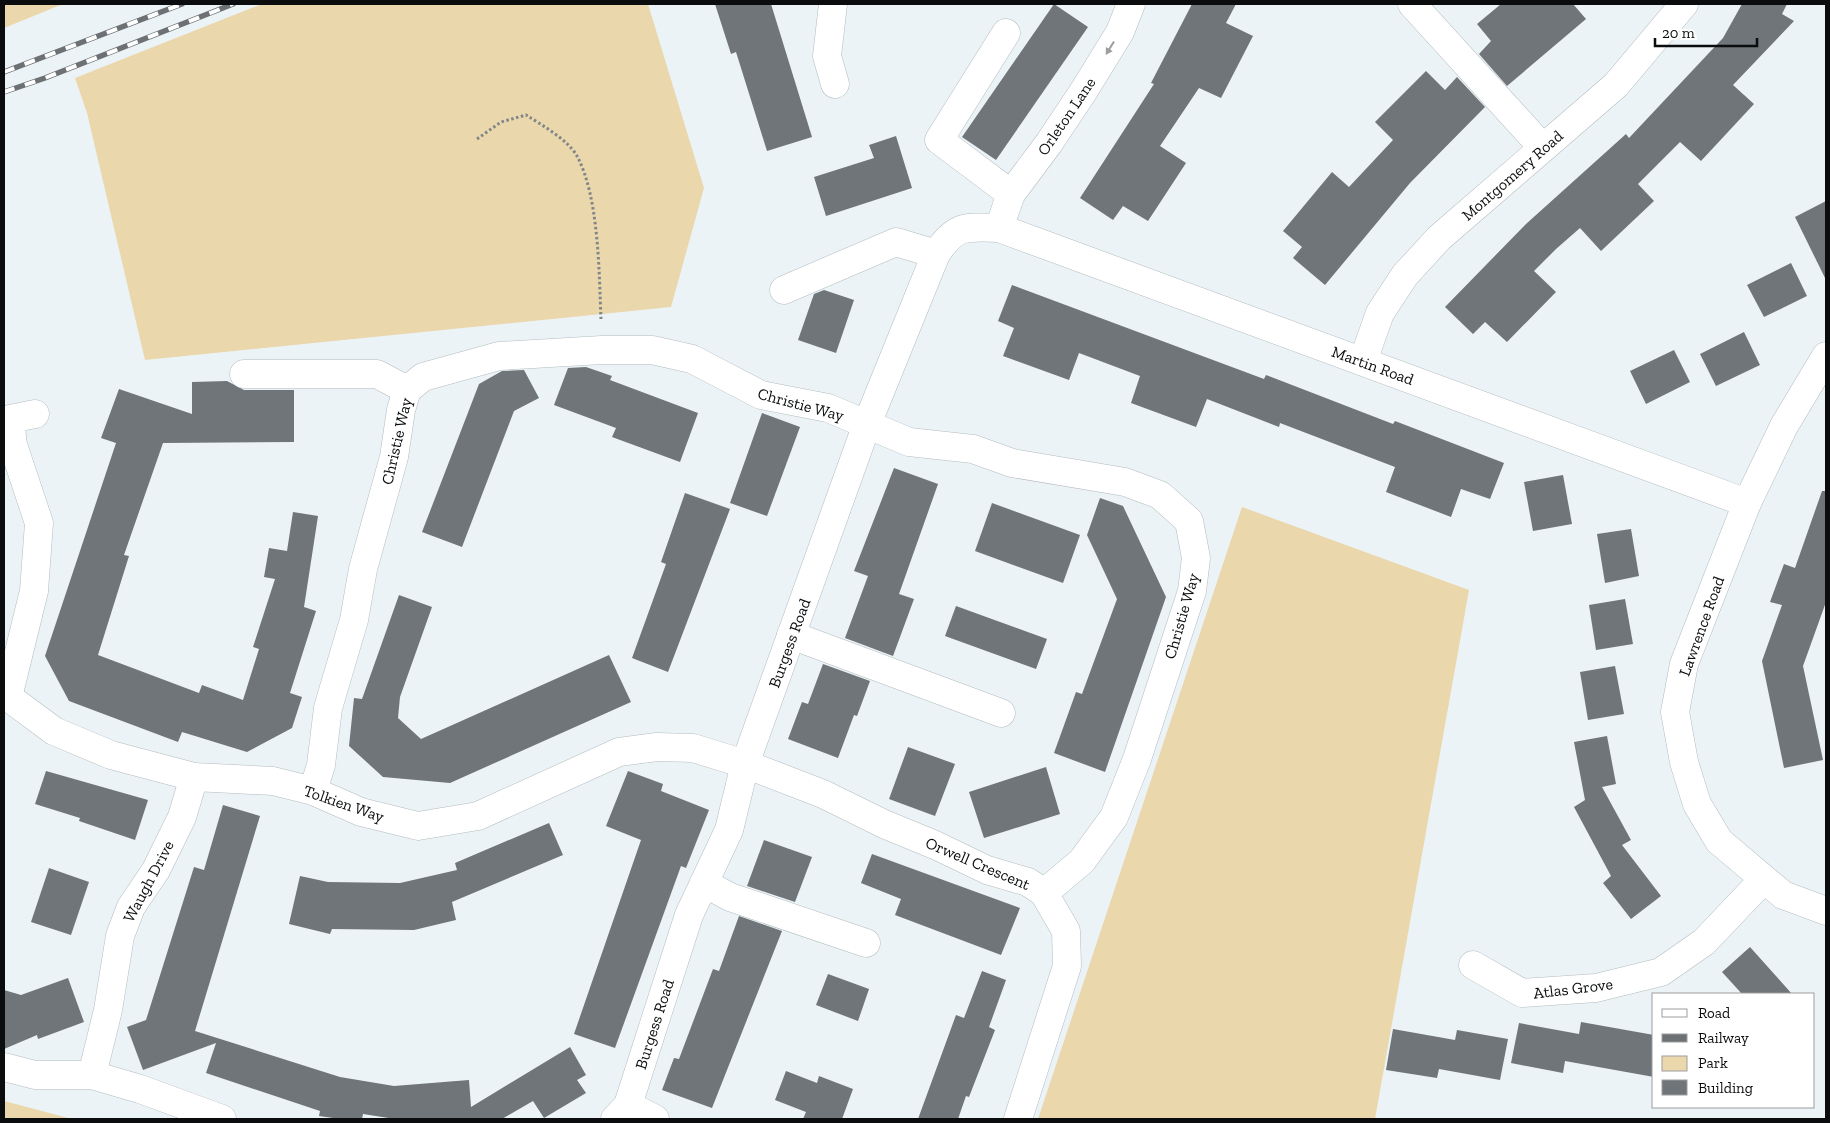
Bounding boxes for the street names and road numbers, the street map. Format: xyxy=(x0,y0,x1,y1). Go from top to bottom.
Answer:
street label: Orleton Lane xyxy=(1033,74,1099,159)
street label: Montgomery Road xyxy=(1458,126,1567,225)
street label: Martin Road xyxy=(1329,342,1417,389)
street label: Christie Way xyxy=(756,384,847,425)
street label: Christie Way xyxy=(377,395,416,486)
street label: Christie Way xyxy=(1160,570,1203,661)
street label: Lawrence Road xyxy=(1675,574,1728,679)
street label: Burgess Road xyxy=(765,596,814,690)
street label: Tolkien Way xyxy=(301,781,387,826)
street label: Orwell Crescent xyxy=(923,833,1033,894)
street label: Waugh Drive xyxy=(119,837,178,925)
street label: Atlas Grove xyxy=(1532,974,1614,1003)
street label: Burgess Road xyxy=(631,976,678,1072)

